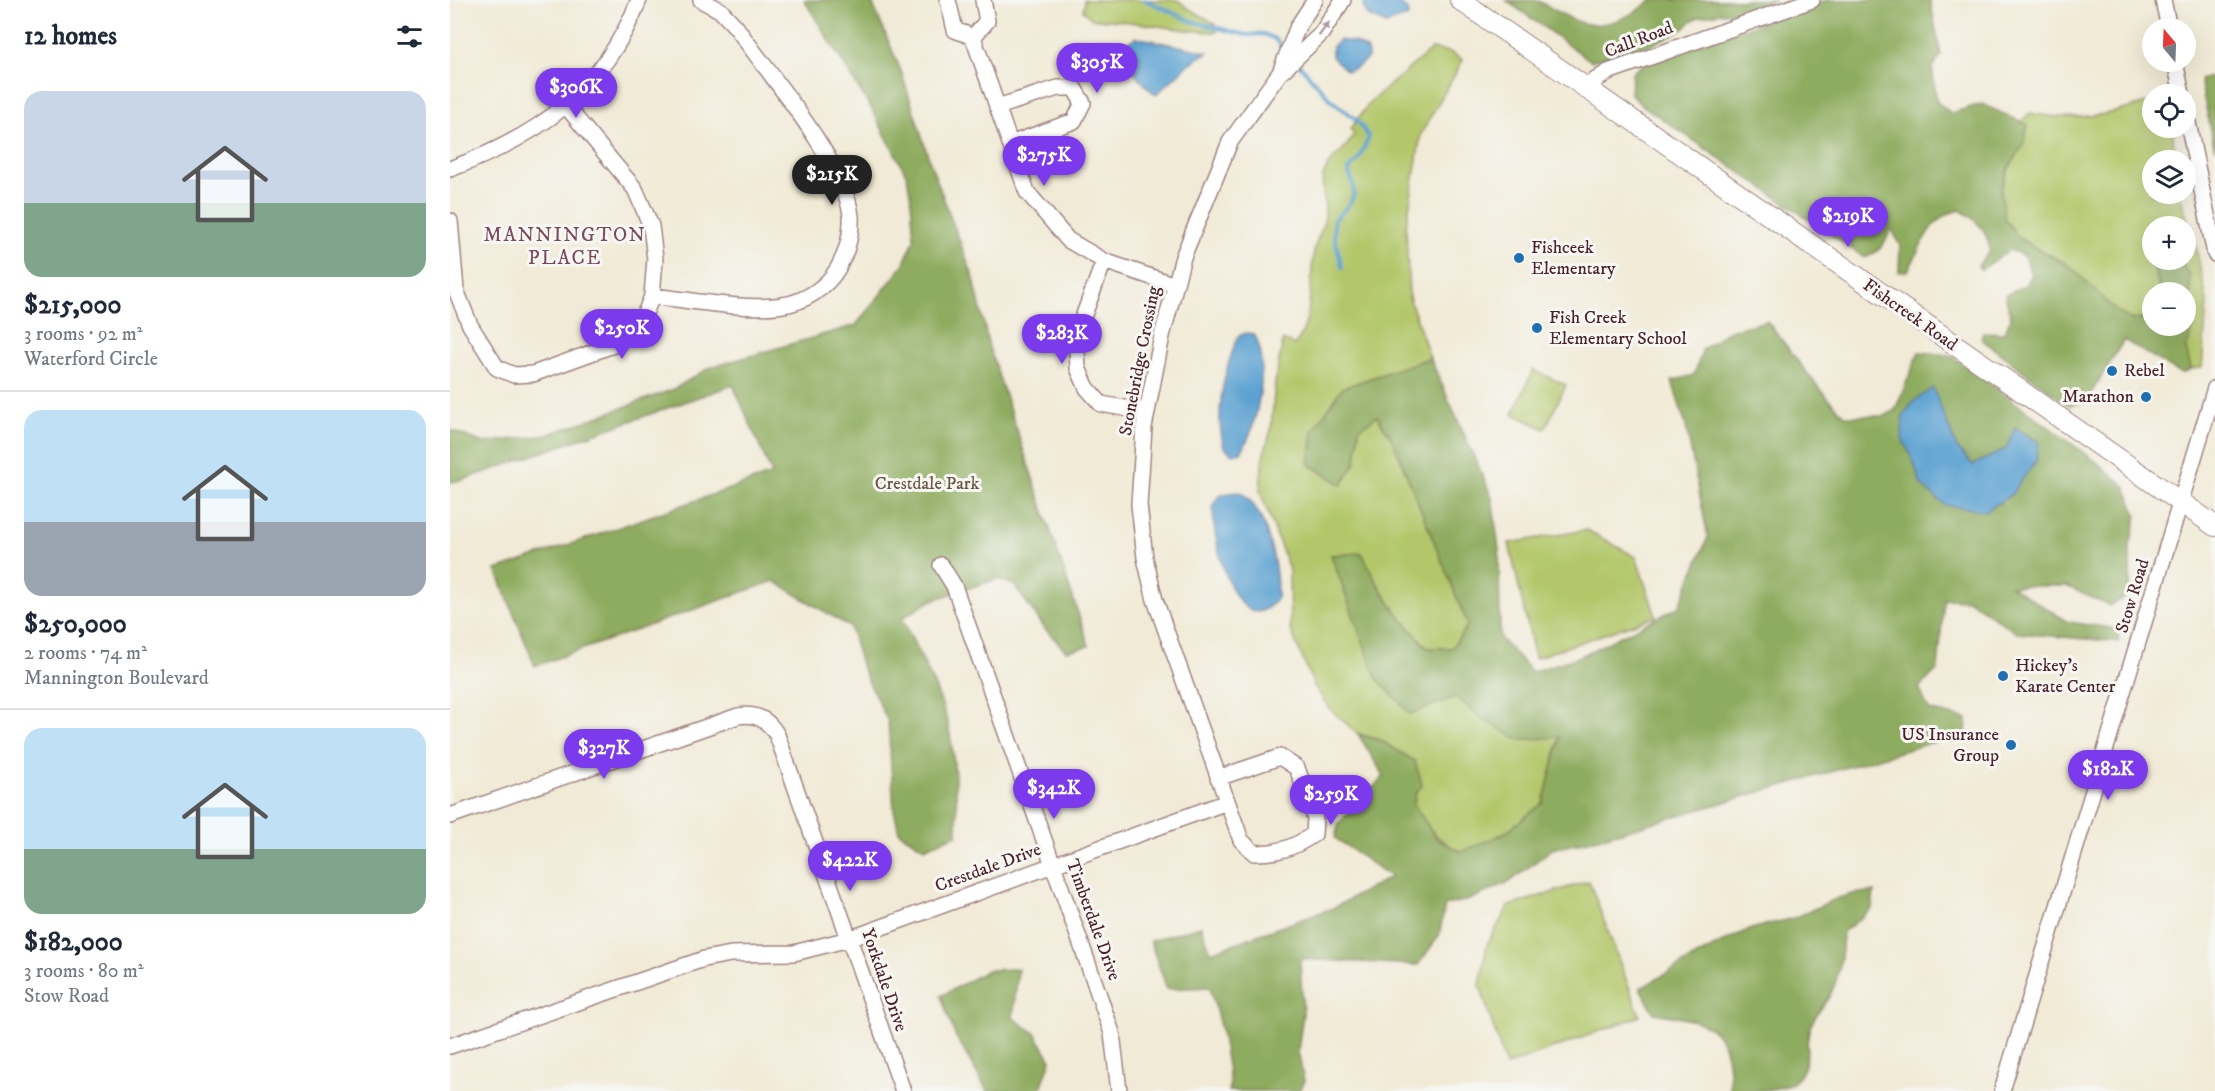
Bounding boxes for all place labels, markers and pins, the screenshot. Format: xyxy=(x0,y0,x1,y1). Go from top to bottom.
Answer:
pin: $305K xyxy=(1055,43,1139,94)
pin: $306K xyxy=(534,68,618,119)
pin: $275K xyxy=(1002,136,1086,187)
pin: $215K xyxy=(790,155,874,206)
pin: $219K xyxy=(1806,197,1890,248)
place label: Fishceek Elementary xyxy=(1531,237,1616,280)
marker: Fishceek Elementary xyxy=(1512,251,1526,265)
place label: Fish Creek Elementary School xyxy=(1549,307,1687,350)
pin: $250K xyxy=(580,309,664,360)
pin: $283K xyxy=(1020,314,1104,365)
marker: Fish Creek Elementary School xyxy=(1530,321,1544,335)
place label: Rebel xyxy=(2124,360,2165,382)
marker: Rebel xyxy=(2105,364,2119,378)
place label: Marathon xyxy=(2062,386,2135,408)
marker: Marathon xyxy=(2139,390,2153,404)
place label: Hickey's Karate Center xyxy=(2015,655,2116,698)
marker: Hickey's Karate Center xyxy=(1996,669,2010,683)
place label: US Insurance Group xyxy=(1901,724,1999,767)
pin: $327K xyxy=(562,729,646,780)
marker: US Insurance Group xyxy=(2004,738,2018,752)
pin: $182K xyxy=(2066,750,2150,801)
pin: $342K xyxy=(1012,769,1096,820)
pin: $259K xyxy=(1289,775,1373,826)
pin: $422K xyxy=(808,841,892,892)

